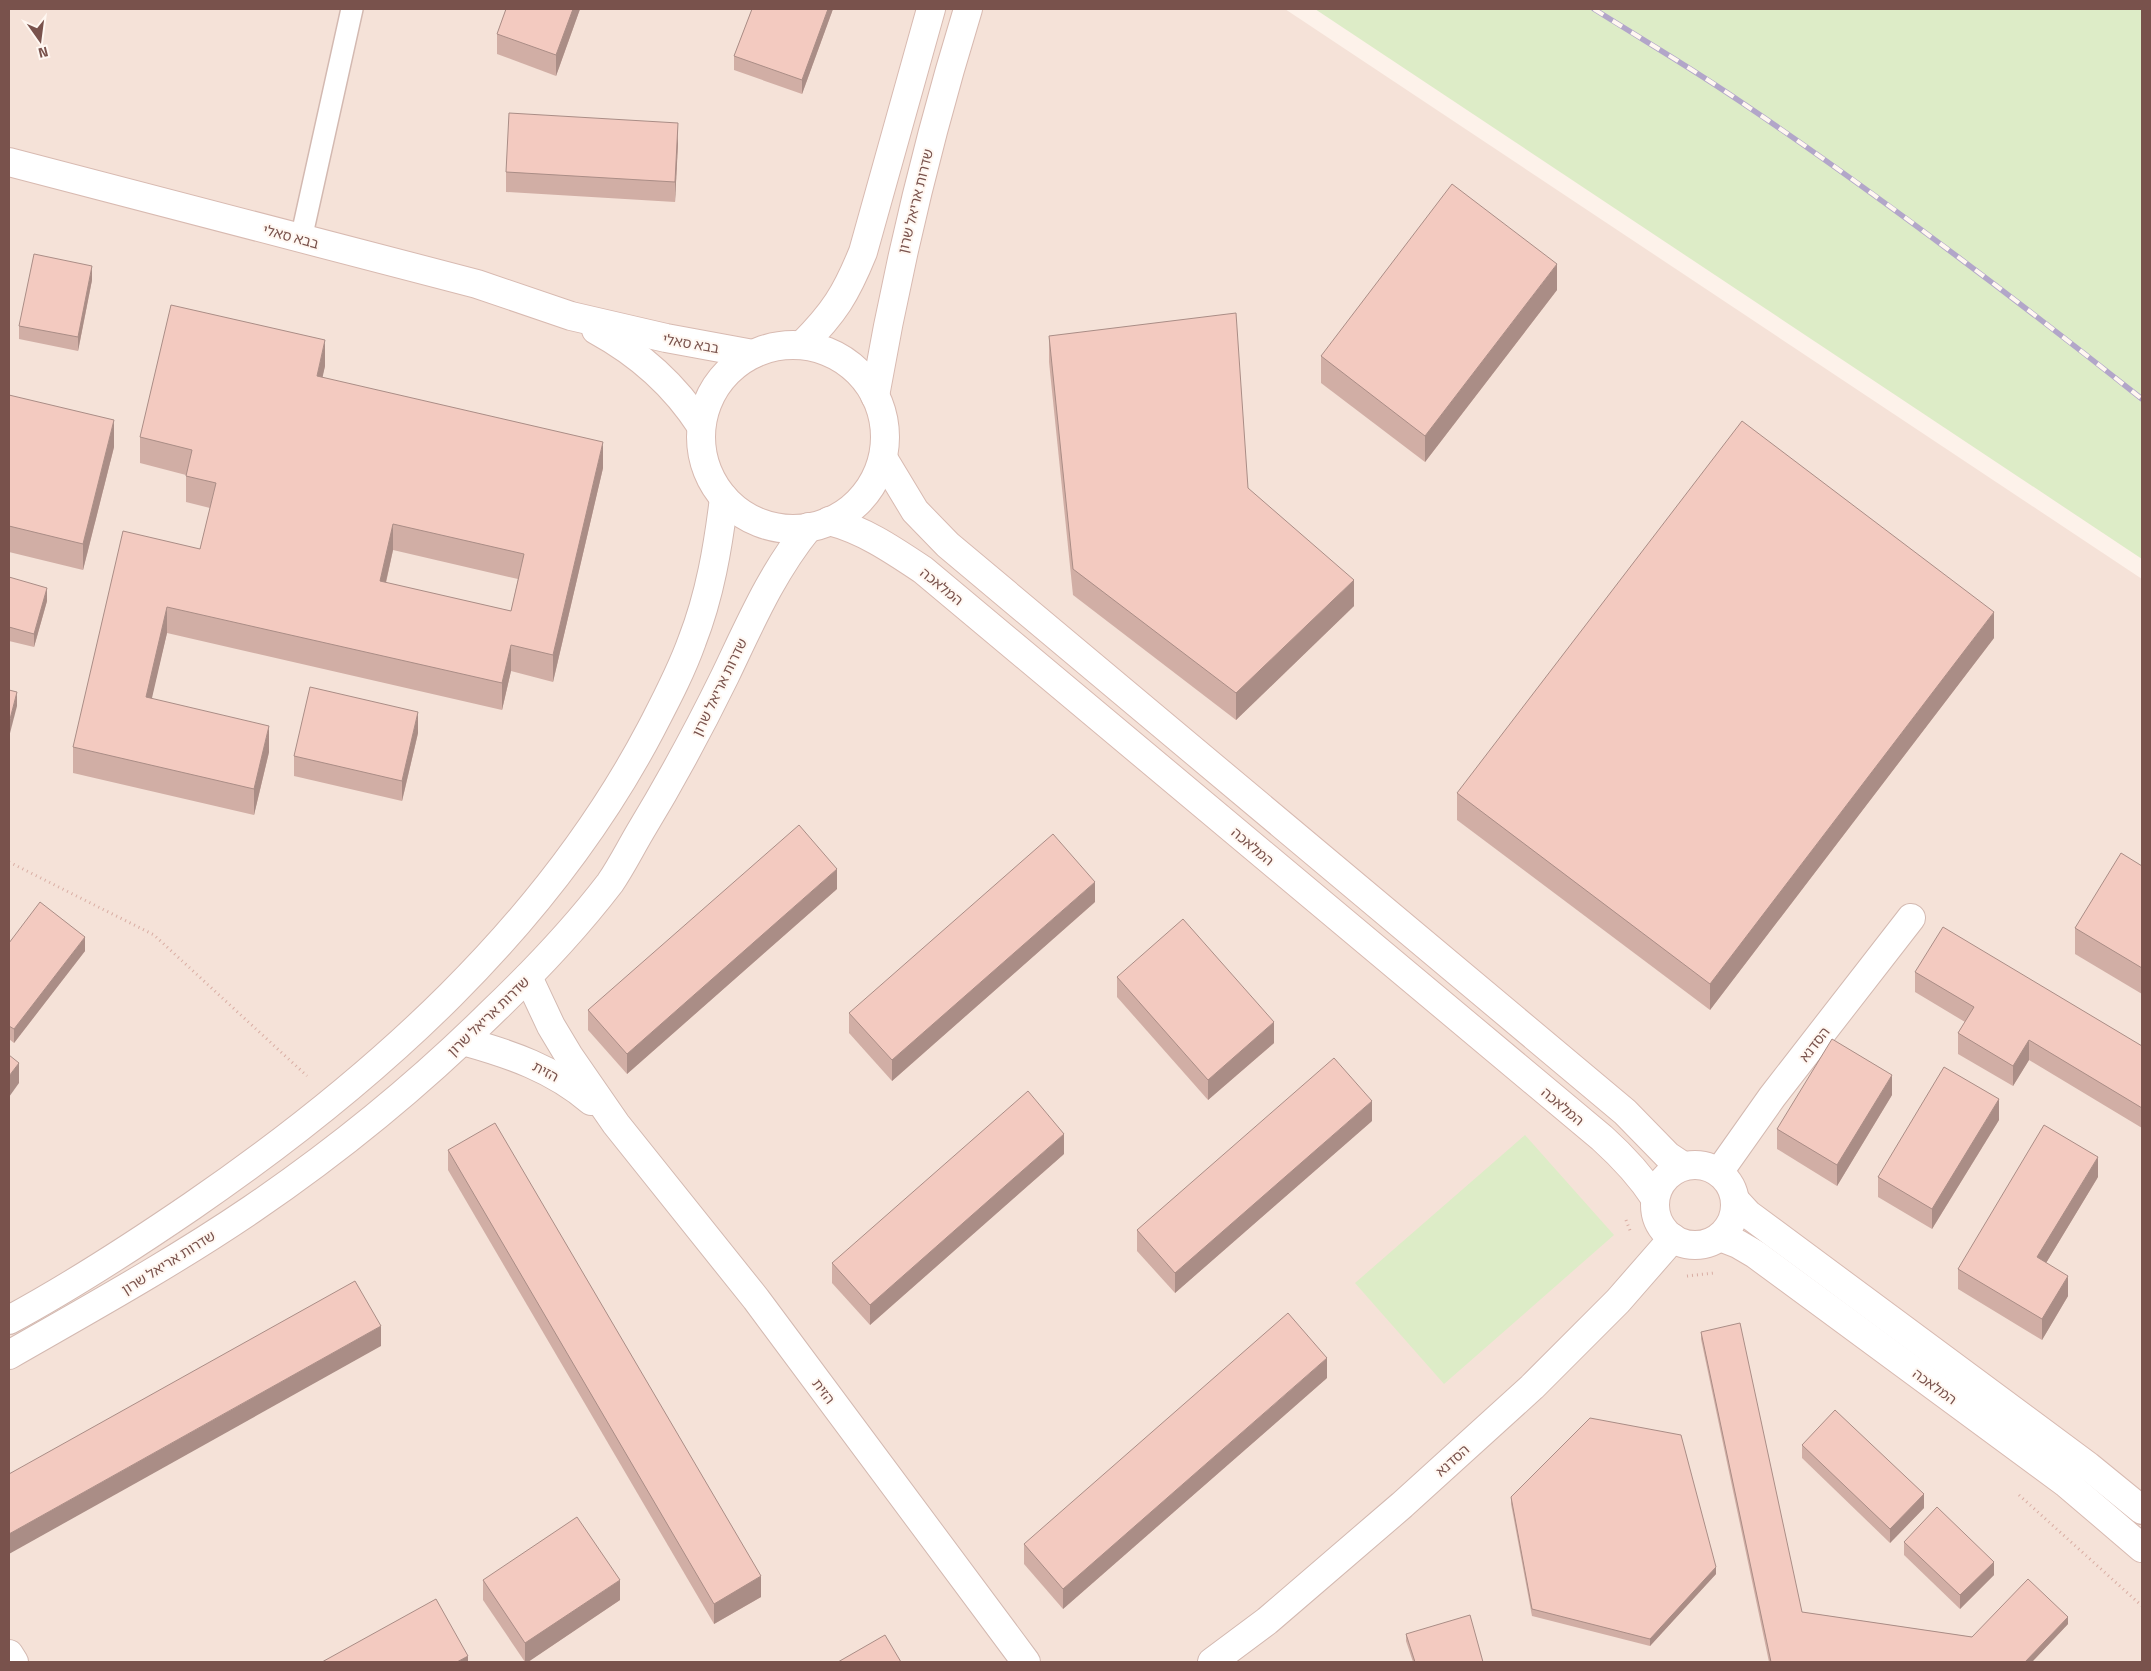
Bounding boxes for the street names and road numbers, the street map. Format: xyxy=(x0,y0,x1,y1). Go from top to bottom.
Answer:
street label: שדרות אריאל שרון xyxy=(892,146,938,256)
street label: בבא סאלי xyxy=(261,218,321,254)
street label: בבא סאלי xyxy=(661,328,721,358)
street label: המלאכה xyxy=(916,562,968,610)
street label: שדרות אריאל שרון xyxy=(686,634,752,740)
street label: המלאכה xyxy=(1227,822,1279,870)
street label: שדרות אריאל שרון xyxy=(442,971,534,1061)
street label: הסדנא xyxy=(1794,1022,1834,1066)
street label: הזית xyxy=(529,1055,563,1087)
street label: המלאכה xyxy=(1537,1082,1589,1130)
street label: שדרות אריאל שרון xyxy=(117,1225,219,1299)
street label: המלאכה xyxy=(1909,1363,1961,1409)
street label: הזית xyxy=(808,1374,840,1408)
street label: הסדנא xyxy=(1430,1439,1474,1481)

